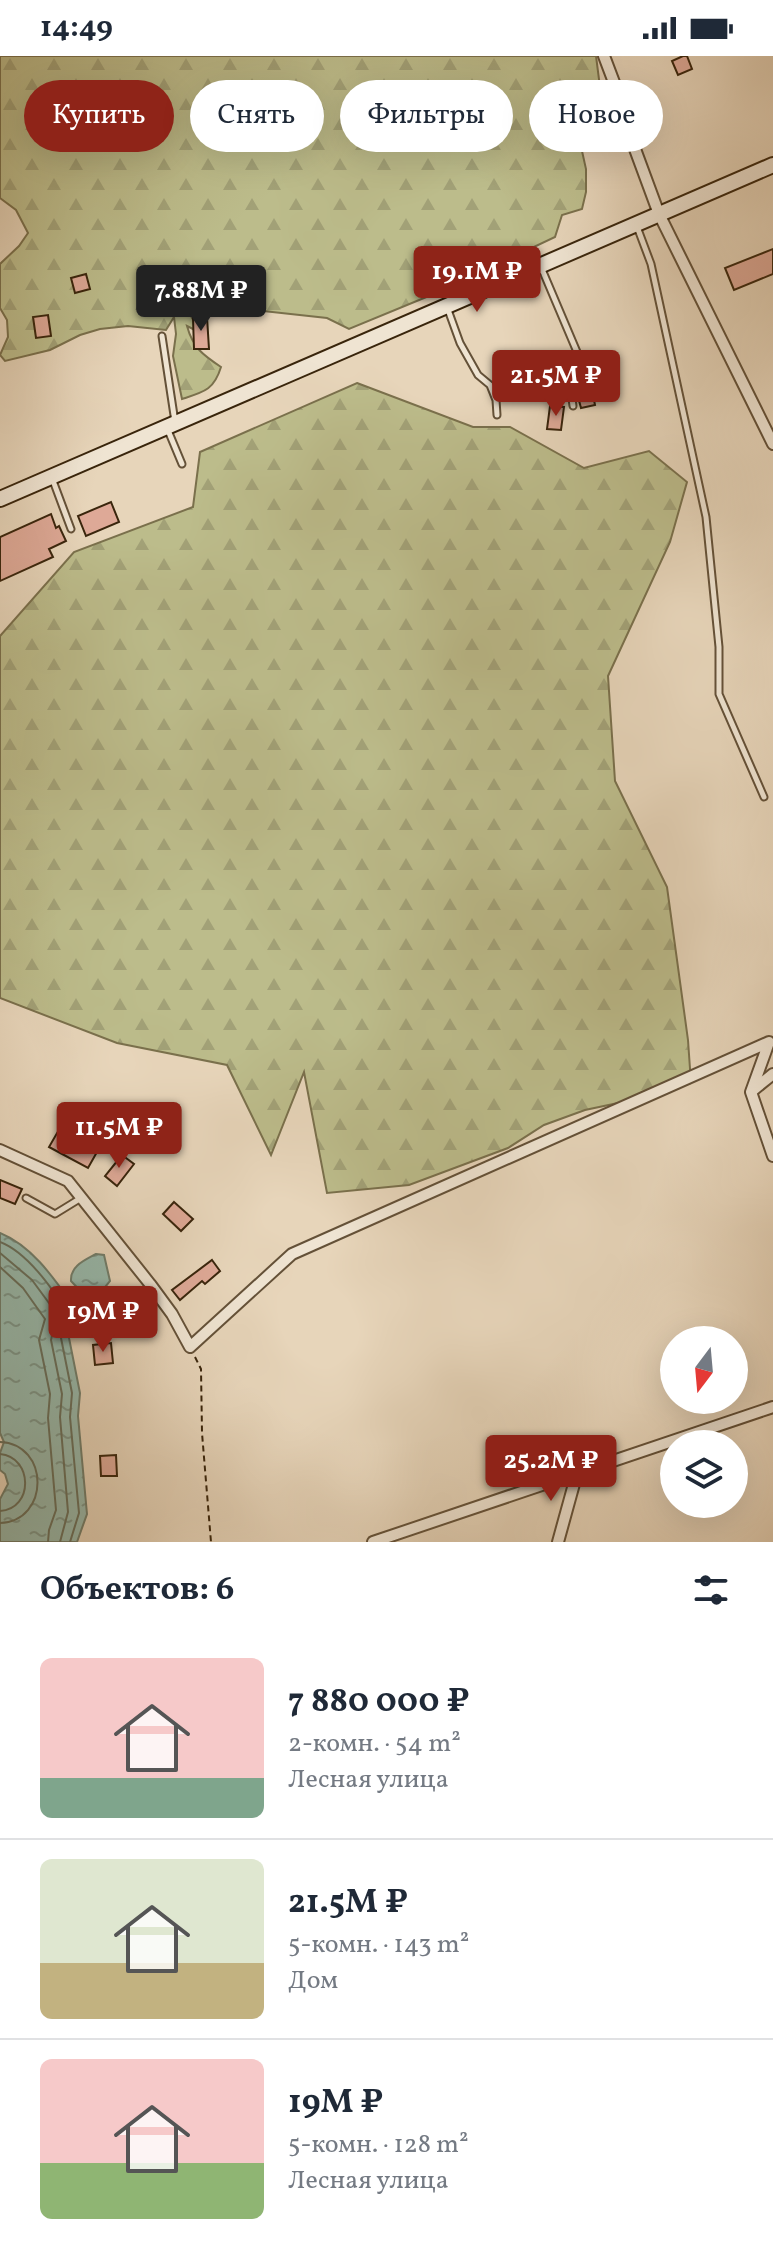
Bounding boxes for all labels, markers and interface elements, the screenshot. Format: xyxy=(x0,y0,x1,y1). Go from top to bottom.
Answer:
text: 14:49 xyxy=(40,7,113,49)
chip: Купить xyxy=(24,80,174,152)
chip: Снять xyxy=(190,80,324,152)
chip: Фильтры xyxy=(340,80,513,152)
chip: Новое xyxy=(529,80,663,152)
pin: 19.1M ₽ xyxy=(403,246,551,314)
text: 19.1M ₽ xyxy=(432,254,522,290)
pin: 7.88M ₽ xyxy=(127,265,275,333)
text: 7.88M ₽ xyxy=(154,273,248,309)
pin: 21.5M ₽ xyxy=(482,350,630,418)
text: 21.5M ₽ xyxy=(510,358,602,394)
pin: 11.5M ₽ xyxy=(45,1102,193,1170)
text: 11.5M ₽ xyxy=(75,1110,163,1146)
pin: 19M ₽ xyxy=(47,1286,159,1354)
text: 19M ₽ xyxy=(67,1294,139,1330)
north arrow xyxy=(660,1326,748,1414)
map controls xyxy=(660,1326,748,1518)
button: layers xyxy=(660,1430,748,1518)
pin: 25.2M ₽ xyxy=(477,1435,625,1503)
text: 25.2M ₽ xyxy=(503,1443,599,1479)
text: Объектов: 6 xyxy=(40,1567,235,1614)
icon: filters xyxy=(689,1568,733,1612)
text: 7 880 000 ₽ xyxy=(288,1679,469,1726)
icon: home xyxy=(104,1690,200,1786)
text: 2-комн. · 54 m² xyxy=(288,1726,461,1762)
text: Лесная улица xyxy=(288,1762,449,1798)
text: 21.5M ₽ xyxy=(288,1880,408,1927)
icon: home xyxy=(104,1891,200,1987)
text: 5-комн. · 143 m² xyxy=(288,1927,469,1963)
text: Дом xyxy=(288,1963,338,1999)
text: 19M ₽ xyxy=(288,2080,383,2127)
icon: home xyxy=(104,2091,200,2187)
text: 5-комн. · 128 m² xyxy=(288,2127,469,2163)
text: Лесная улица xyxy=(288,2163,449,2199)

